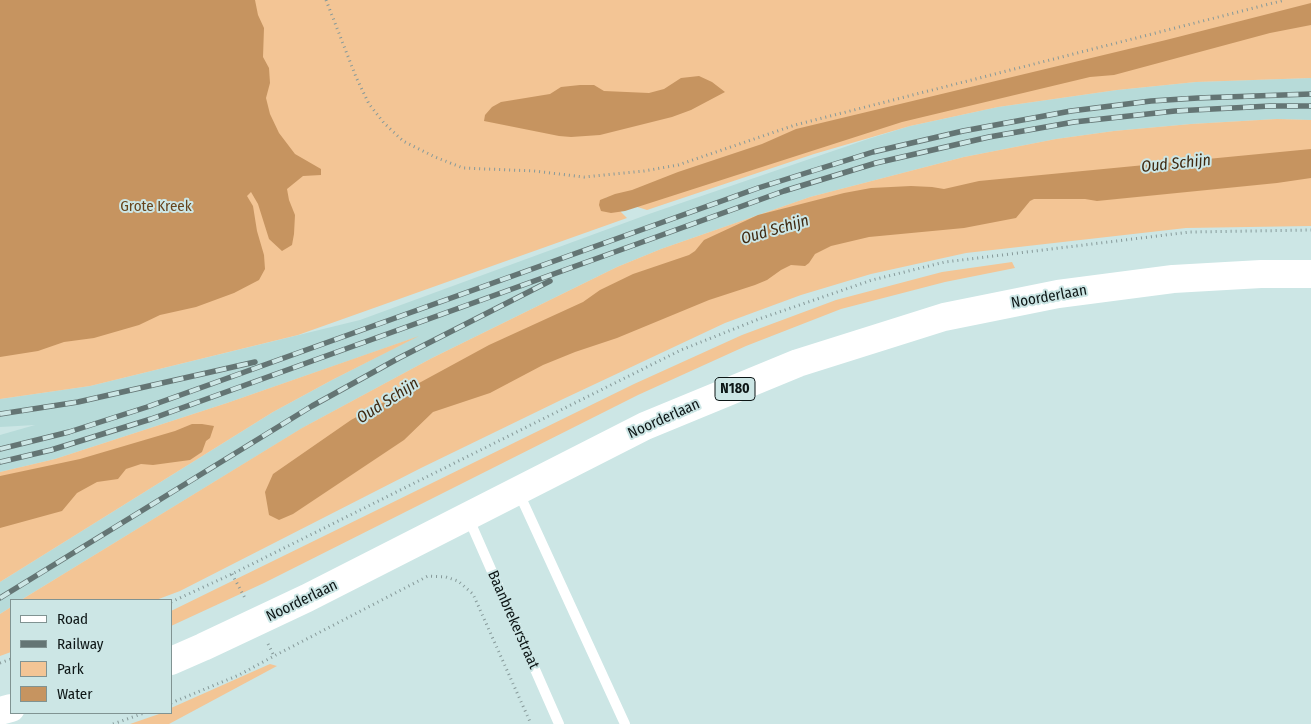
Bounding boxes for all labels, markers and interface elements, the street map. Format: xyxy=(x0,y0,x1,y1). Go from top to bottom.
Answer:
water label: Oud Schijn xyxy=(1140,151,1212,177)
park label: Grote Kreek xyxy=(120,198,192,216)
water label: Oud Schijn xyxy=(739,211,811,249)
street label: Noorderlaan xyxy=(1010,281,1088,313)
water label: Oud Schijn xyxy=(353,374,423,428)
road number: N180 xyxy=(715,378,755,400)
street label: Noorderlaan xyxy=(625,395,703,443)
street label: Baanbrekerstraat xyxy=(483,568,543,672)
street label: Noorderlaan xyxy=(264,576,340,626)
legend xyxy=(10,599,172,714)
text: Road xyxy=(57,610,88,628)
text: Railway xyxy=(57,635,104,653)
text: Park xyxy=(57,660,84,678)
text: Water xyxy=(57,685,92,703)

